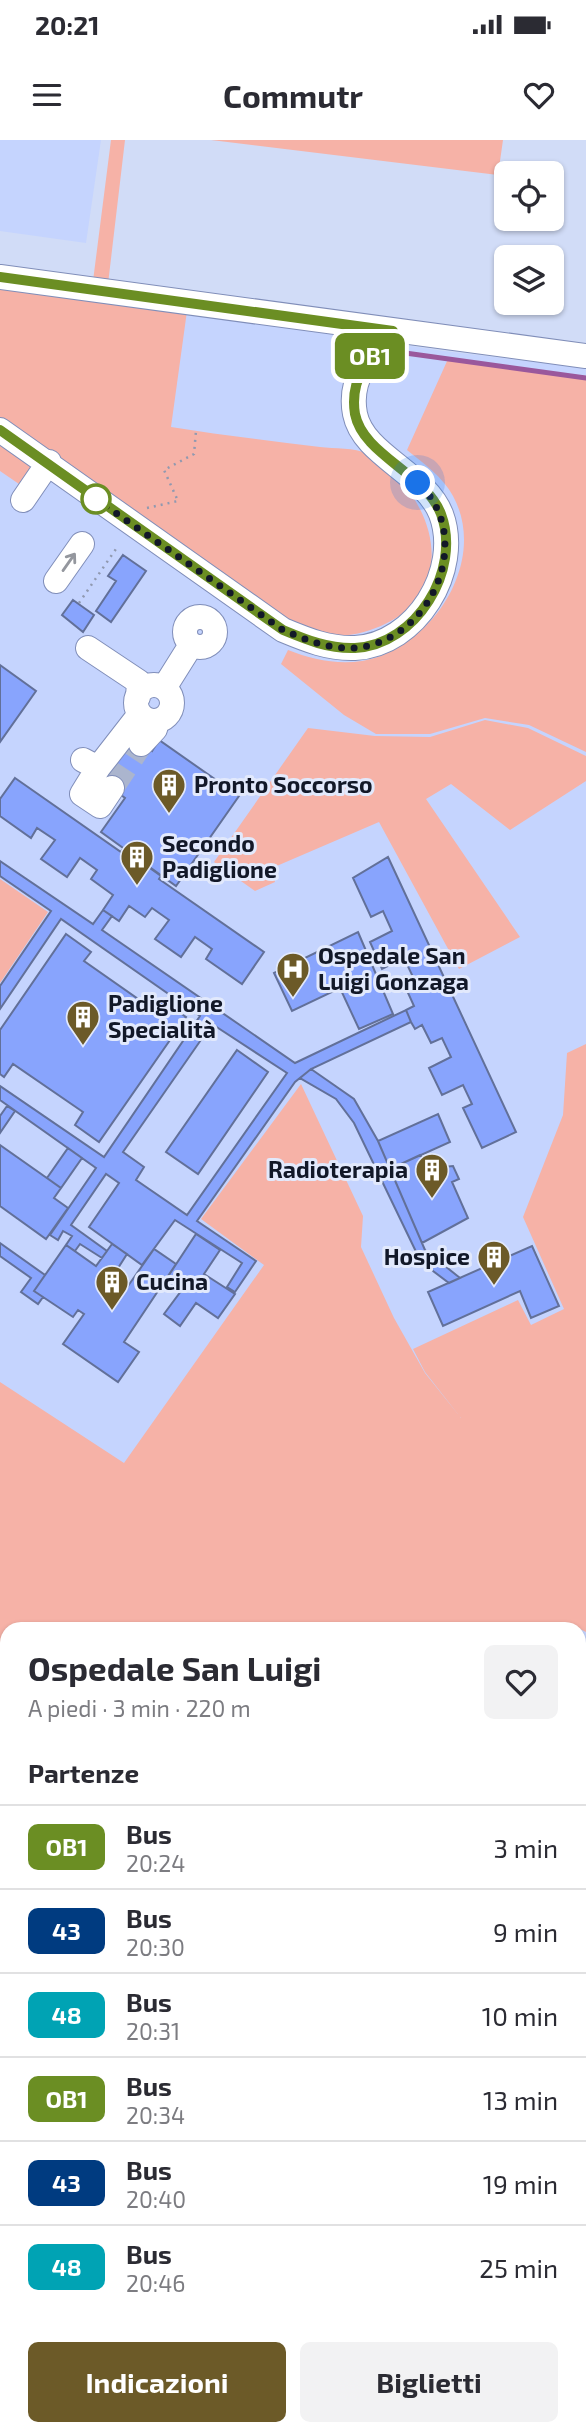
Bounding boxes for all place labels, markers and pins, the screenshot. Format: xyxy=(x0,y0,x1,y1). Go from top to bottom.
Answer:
unlabelled marker xyxy=(81,484,111,514)
building icon: Pronto Soccorso xyxy=(150,766,188,815)
place label: Pronto Soccorso xyxy=(194,770,373,798)
place label: Secondo Padiglione xyxy=(162,829,277,883)
building icon: Secondo Padiglione xyxy=(118,838,156,887)
place label: Ospedale San Luigi Gonzaga xyxy=(318,941,469,995)
hospital icon: Ospedale San Luigi Gonzaga xyxy=(274,950,312,999)
place label: Padiglione Specialità xyxy=(108,989,223,1043)
building icon: Padiglione Specialità xyxy=(64,998,102,1047)
building icon: Radioterapia xyxy=(413,1151,451,1200)
place label: Radioterapia xyxy=(268,1155,408,1183)
building icon: Hospice xyxy=(475,1238,513,1287)
place label: Hospice xyxy=(384,1242,470,1270)
building icon: Cucina xyxy=(93,1263,131,1312)
place label: Cucina xyxy=(136,1267,208,1295)

